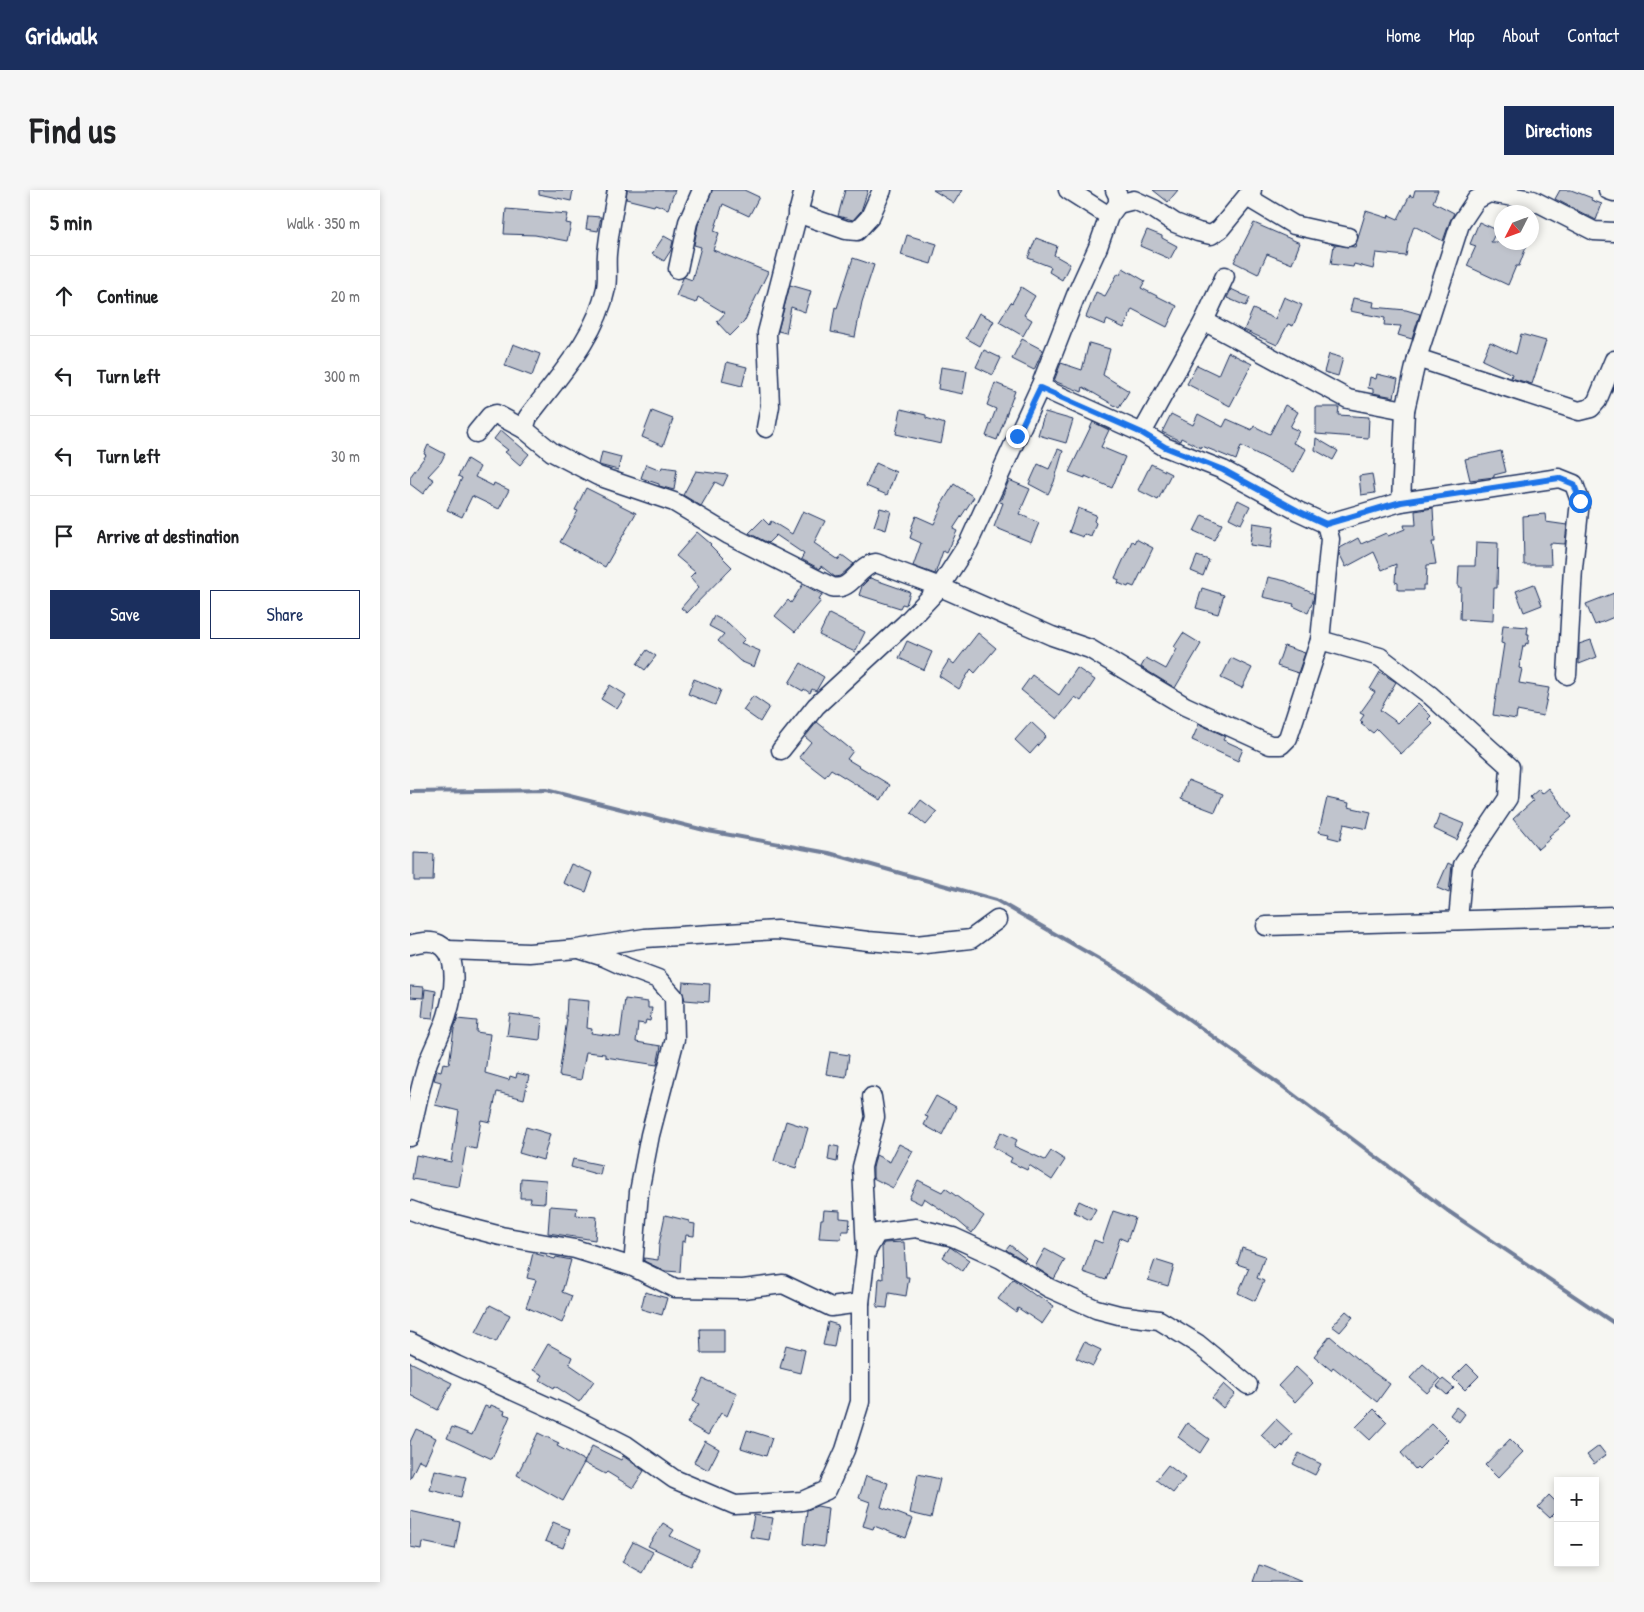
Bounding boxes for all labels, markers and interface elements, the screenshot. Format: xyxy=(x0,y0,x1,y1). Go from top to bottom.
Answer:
text: Gridwalk xyxy=(25,19,97,51)
text: Home xyxy=(1386,23,1421,48)
text: Map xyxy=(1449,23,1474,48)
text: About xyxy=(1502,23,1539,48)
text: Contact xyxy=(1567,23,1619,48)
button: Directions xyxy=(1504,106,1614,155)
text: Find us xyxy=(30,107,116,154)
north arrow xyxy=(1494,205,1539,250)
text: 5 min xyxy=(50,208,92,237)
text: Walk · 350 m xyxy=(287,212,360,234)
icon: ahead xyxy=(50,282,78,310)
text: Continue xyxy=(97,283,158,309)
text: 20 m xyxy=(331,285,360,307)
icon: left xyxy=(50,362,78,390)
text: Turn left xyxy=(97,363,160,389)
text: 300 m xyxy=(324,365,360,387)
route end xyxy=(1006,425,1029,448)
icon: left xyxy=(50,442,78,470)
text: Turn left xyxy=(97,443,160,469)
text: 30 m xyxy=(331,445,360,467)
route start xyxy=(1569,490,1592,513)
icon: arrive xyxy=(50,522,78,550)
text: Arrive at destination xyxy=(97,523,239,549)
button: Save xyxy=(50,590,200,639)
button: Share xyxy=(210,590,360,639)
map controls xyxy=(1554,1477,1599,1567)
button: + xyxy=(1554,1477,1599,1522)
button: − xyxy=(1554,1522,1599,1567)

